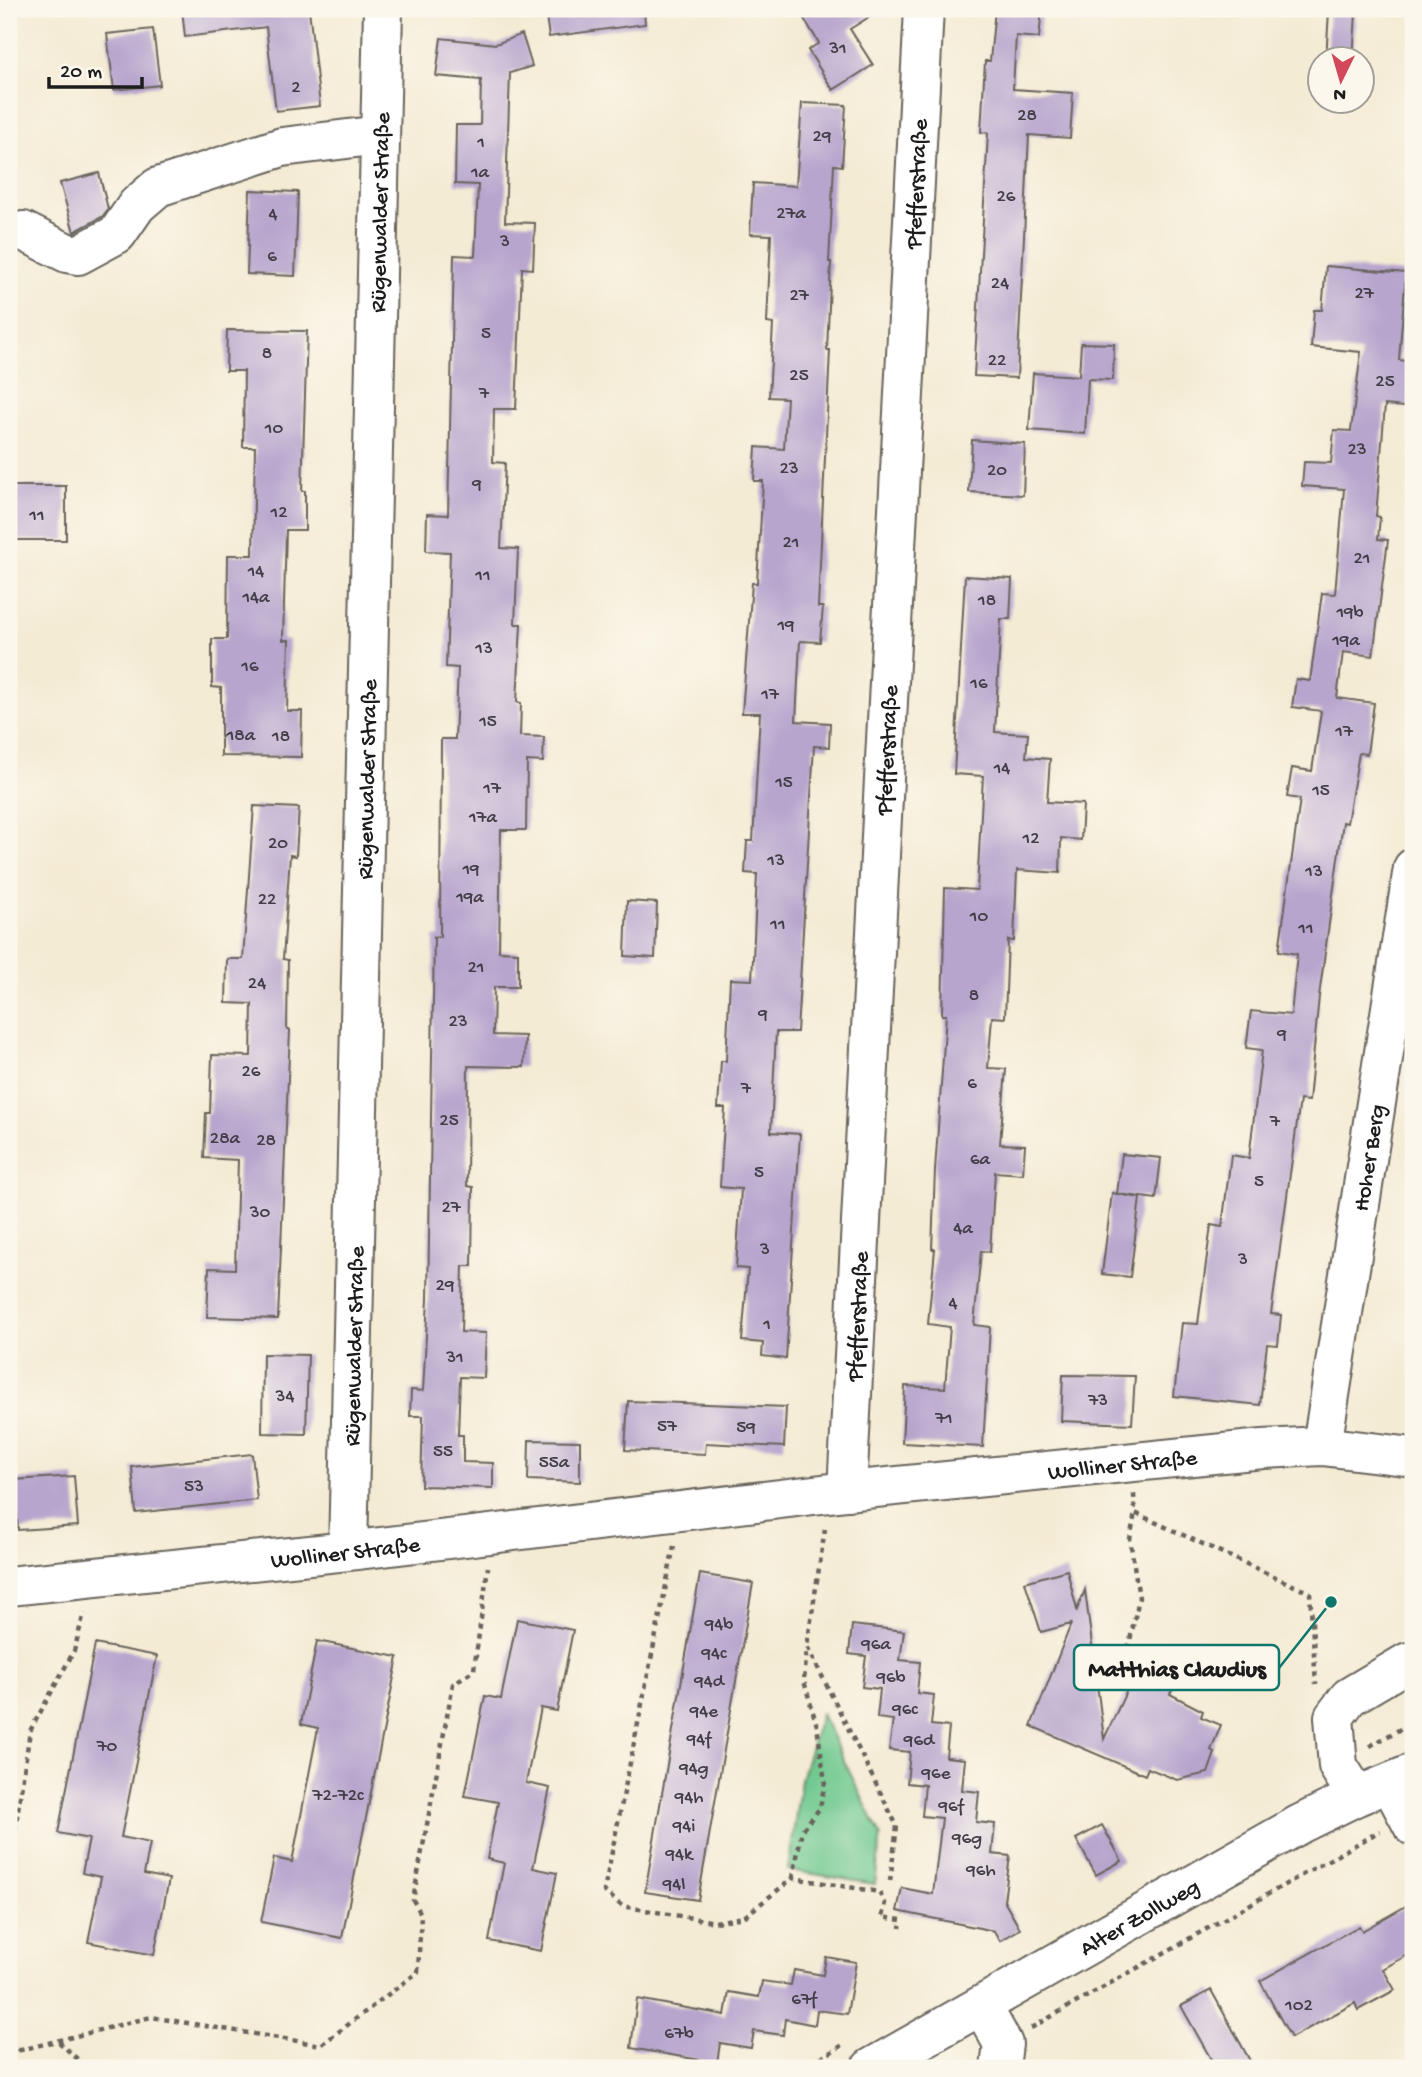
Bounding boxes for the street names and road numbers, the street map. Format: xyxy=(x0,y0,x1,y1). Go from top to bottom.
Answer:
street label: Rügenwalder Straße xyxy=(366,111,398,313)
street label: Pfefferstraße xyxy=(901,117,935,251)
street label: Rügenwalder Straße xyxy=(353,678,385,880)
street label: Pfefferstraße xyxy=(872,683,906,817)
street label: Hoher Berg xyxy=(1349,1103,1393,1213)
street label: Rügenwalder Straße xyxy=(340,1245,372,1447)
street label: Pfefferstraße xyxy=(843,1249,876,1383)
street label: Wolliner Straße xyxy=(1047,1446,1200,1488)
street label: Wolliner Straße xyxy=(270,1532,423,1576)
street label: Alter Zollweg xyxy=(1076,1874,1205,1963)

